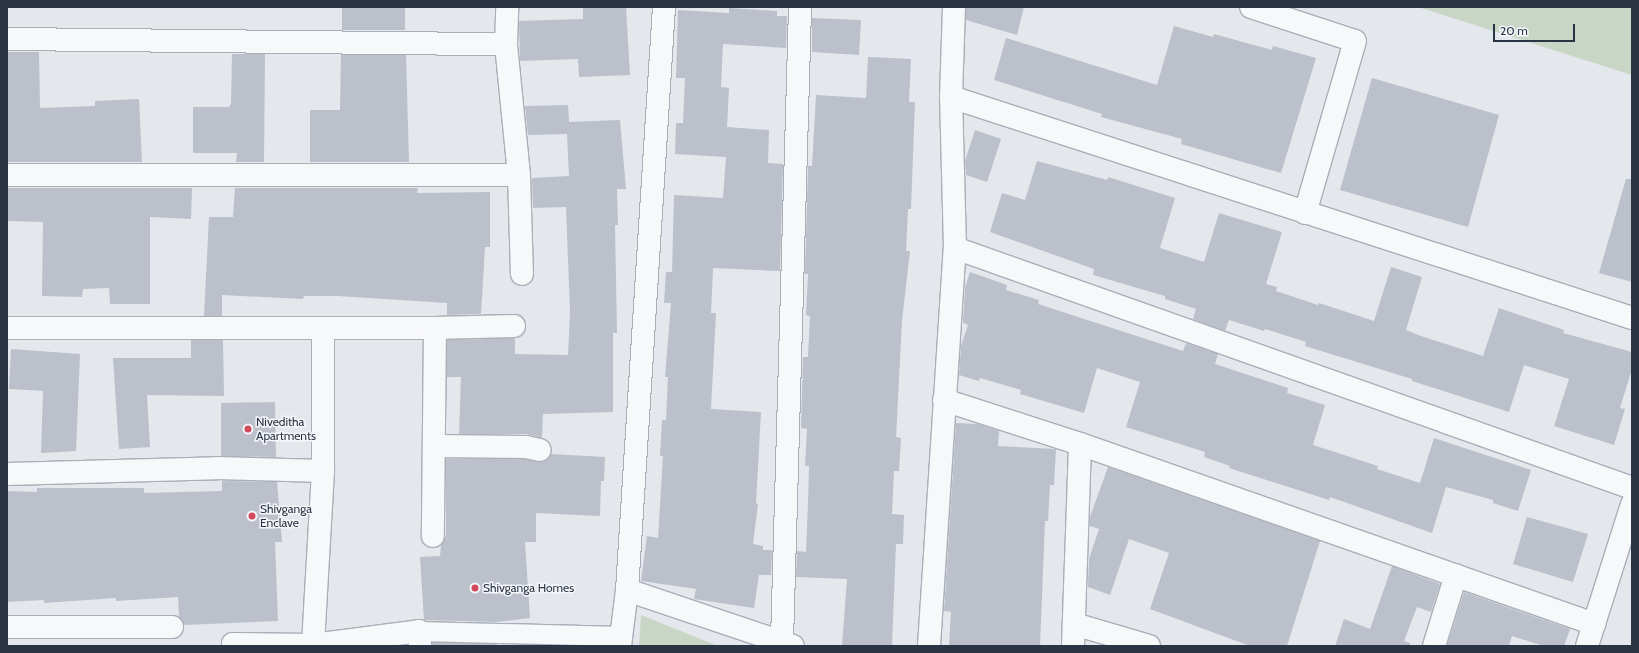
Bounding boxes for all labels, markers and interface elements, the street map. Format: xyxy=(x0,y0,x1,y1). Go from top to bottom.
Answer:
scale bar xyxy=(1495,16,1577,42)
text: 20 m xyxy=(1500,23,1528,38)
place label: Niveditha Apartments xyxy=(256,415,316,443)
marker: Niveditha Apartments xyxy=(243,424,253,434)
place label: Shivganga Enclave xyxy=(260,502,312,530)
marker: Shivganga Enclave xyxy=(247,511,257,521)
place label: Shivganga Homes xyxy=(483,581,574,595)
marker: Shivganga Homes xyxy=(470,583,480,593)

